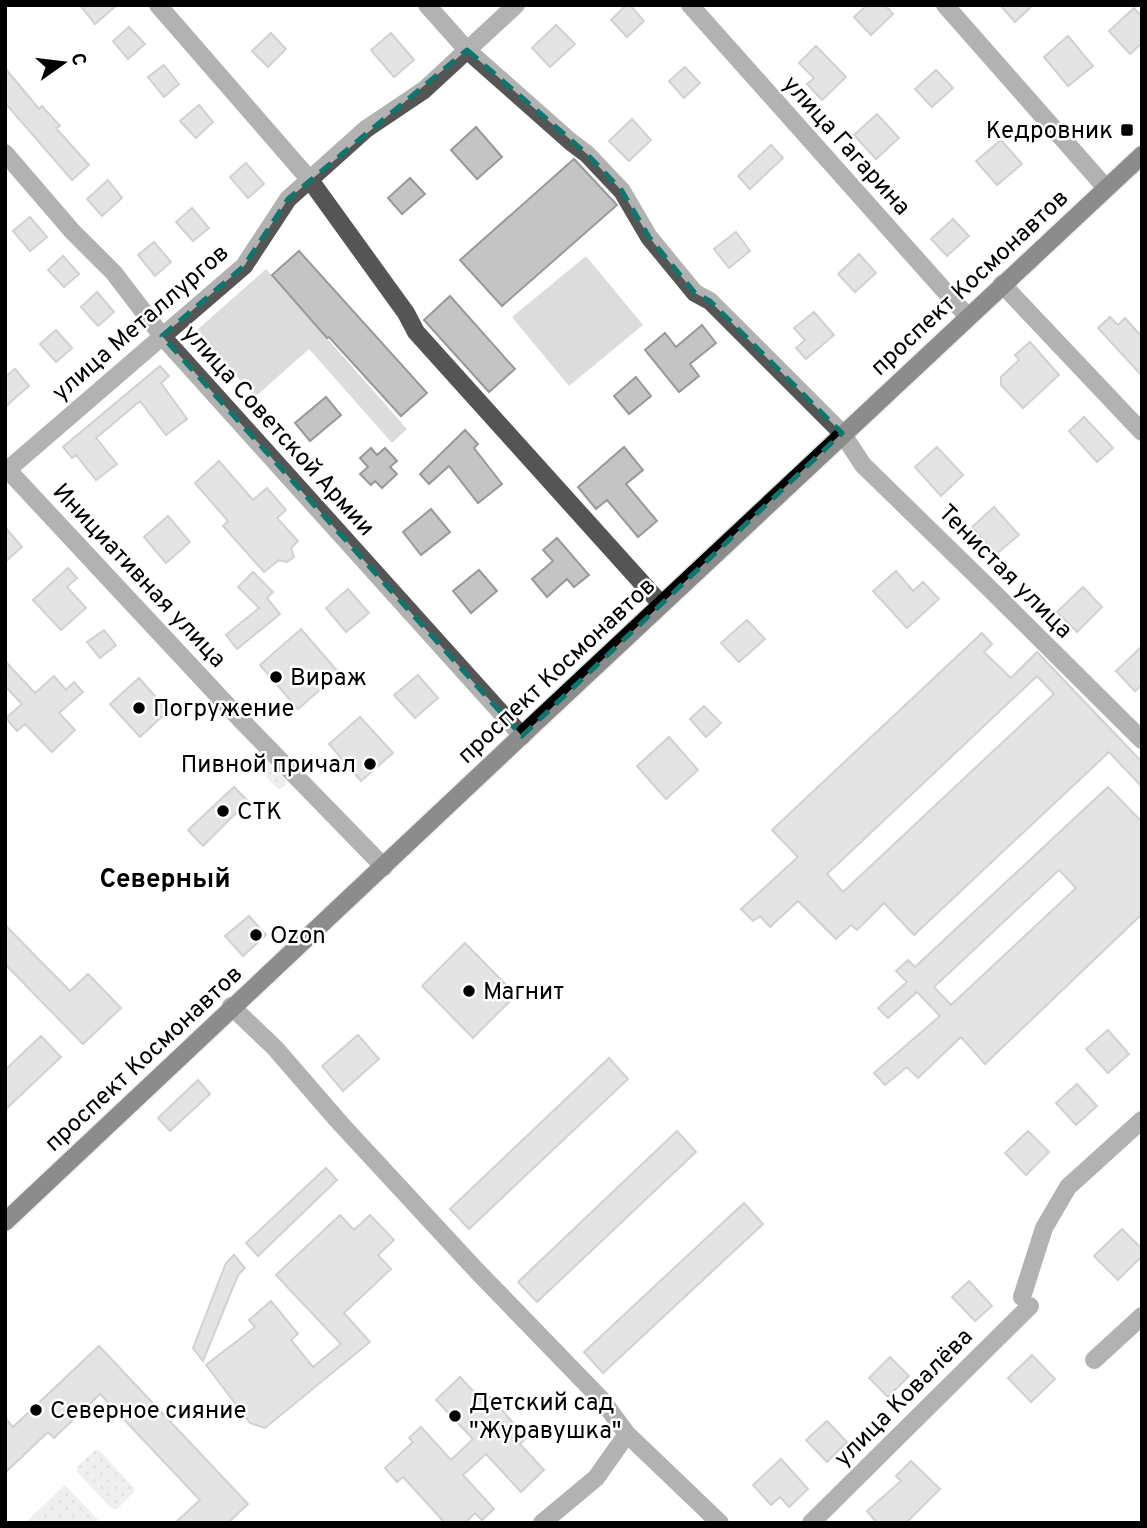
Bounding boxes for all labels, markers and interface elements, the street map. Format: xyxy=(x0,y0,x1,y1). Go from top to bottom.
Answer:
north arrow xyxy=(28,28,98,98)
text: С xyxy=(64,51,91,68)
street label: улица Гагарина xyxy=(775,70,916,222)
place label: Кедровник xyxy=(986,117,1113,147)
marker: Кедровник xyxy=(1119,122,1135,138)
street label: проспект Космонавтов xyxy=(865,184,1076,383)
street label: улица Металлургов xyxy=(47,239,236,408)
street label: улица Советской Армии xyxy=(175,320,380,543)
street label: Инициативная улица xyxy=(45,478,232,675)
street label: Тенистая улица xyxy=(931,499,1078,646)
street label: проспект Космонавтов xyxy=(452,572,663,771)
place label: Вираж xyxy=(290,664,367,694)
marker: Вираж xyxy=(268,669,284,685)
place label: Погружение xyxy=(153,695,295,725)
marker: Погружение xyxy=(131,700,147,716)
place label: Пивной причал xyxy=(181,751,356,781)
marker: Пивной причал xyxy=(362,756,378,772)
place label: СТК xyxy=(237,798,282,828)
marker: СТК xyxy=(215,803,231,819)
district label: Северный xyxy=(100,864,230,897)
place label: Ozon xyxy=(270,922,326,952)
marker: Ozon xyxy=(248,927,264,943)
street label: проспект Космонавтов xyxy=(39,960,250,1159)
place label: Магнит xyxy=(483,978,564,1008)
marker: Магнит xyxy=(461,983,477,999)
street label: улица Ковалёва xyxy=(829,1323,980,1474)
place label: Детский сад "Журавушка" xyxy=(469,1389,621,1447)
place label: Северное сияние xyxy=(50,1397,246,1427)
marker: Северное сияние xyxy=(28,1402,44,1418)
marker: Детский сад "Журавушка" xyxy=(447,1408,463,1424)

